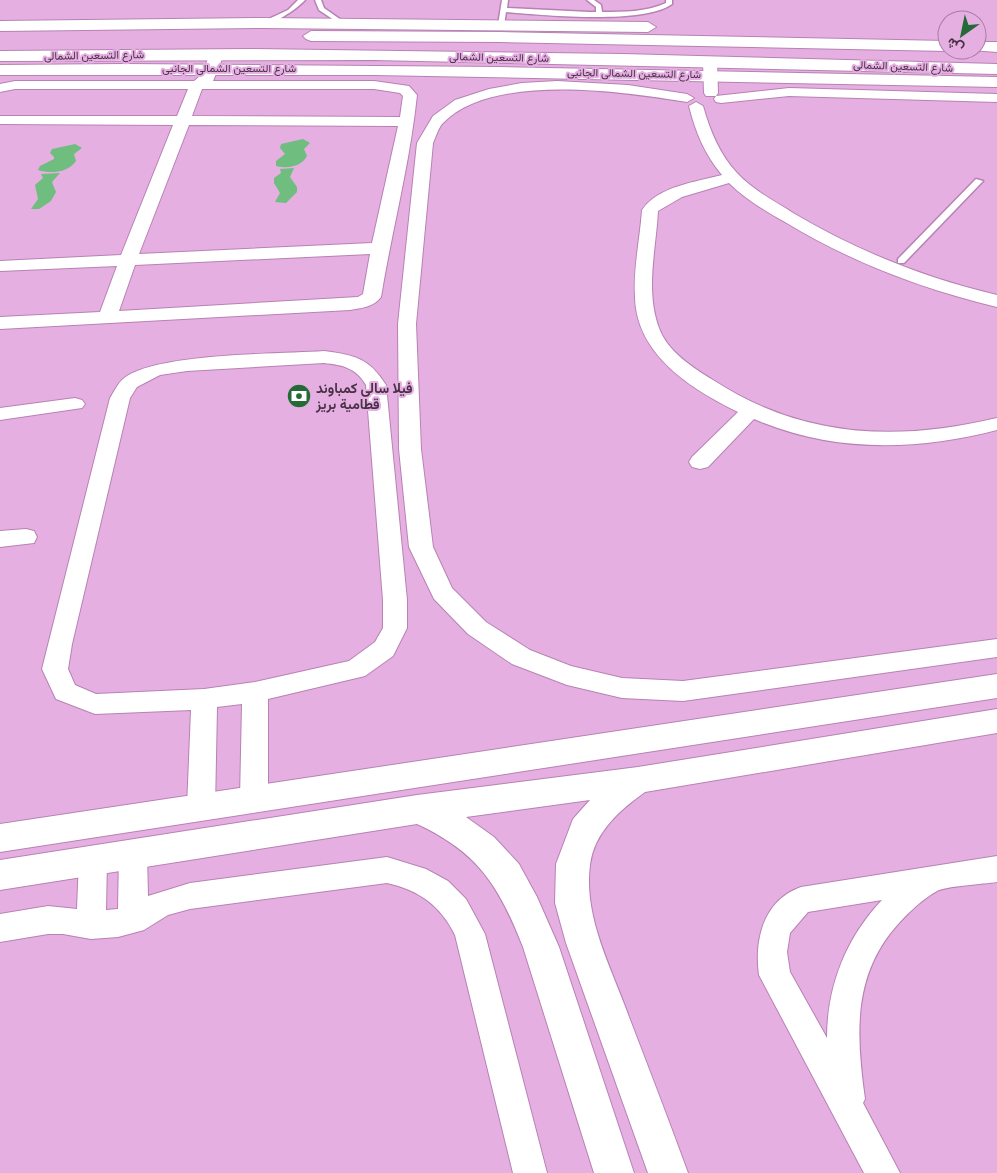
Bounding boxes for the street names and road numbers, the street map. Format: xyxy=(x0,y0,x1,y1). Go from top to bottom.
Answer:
street label: شارع التسعين الشمالى xyxy=(44,48,144,64)
street label: شارع التسعين الشمالى xyxy=(449,50,549,66)
street label: شارع التسعين الشمالى xyxy=(853,58,954,76)
street label: شارع التسعين الشمالى الجانبى xyxy=(162,62,296,76)
street label: شارع التسعين الشمالى الجانبى xyxy=(567,66,701,82)

